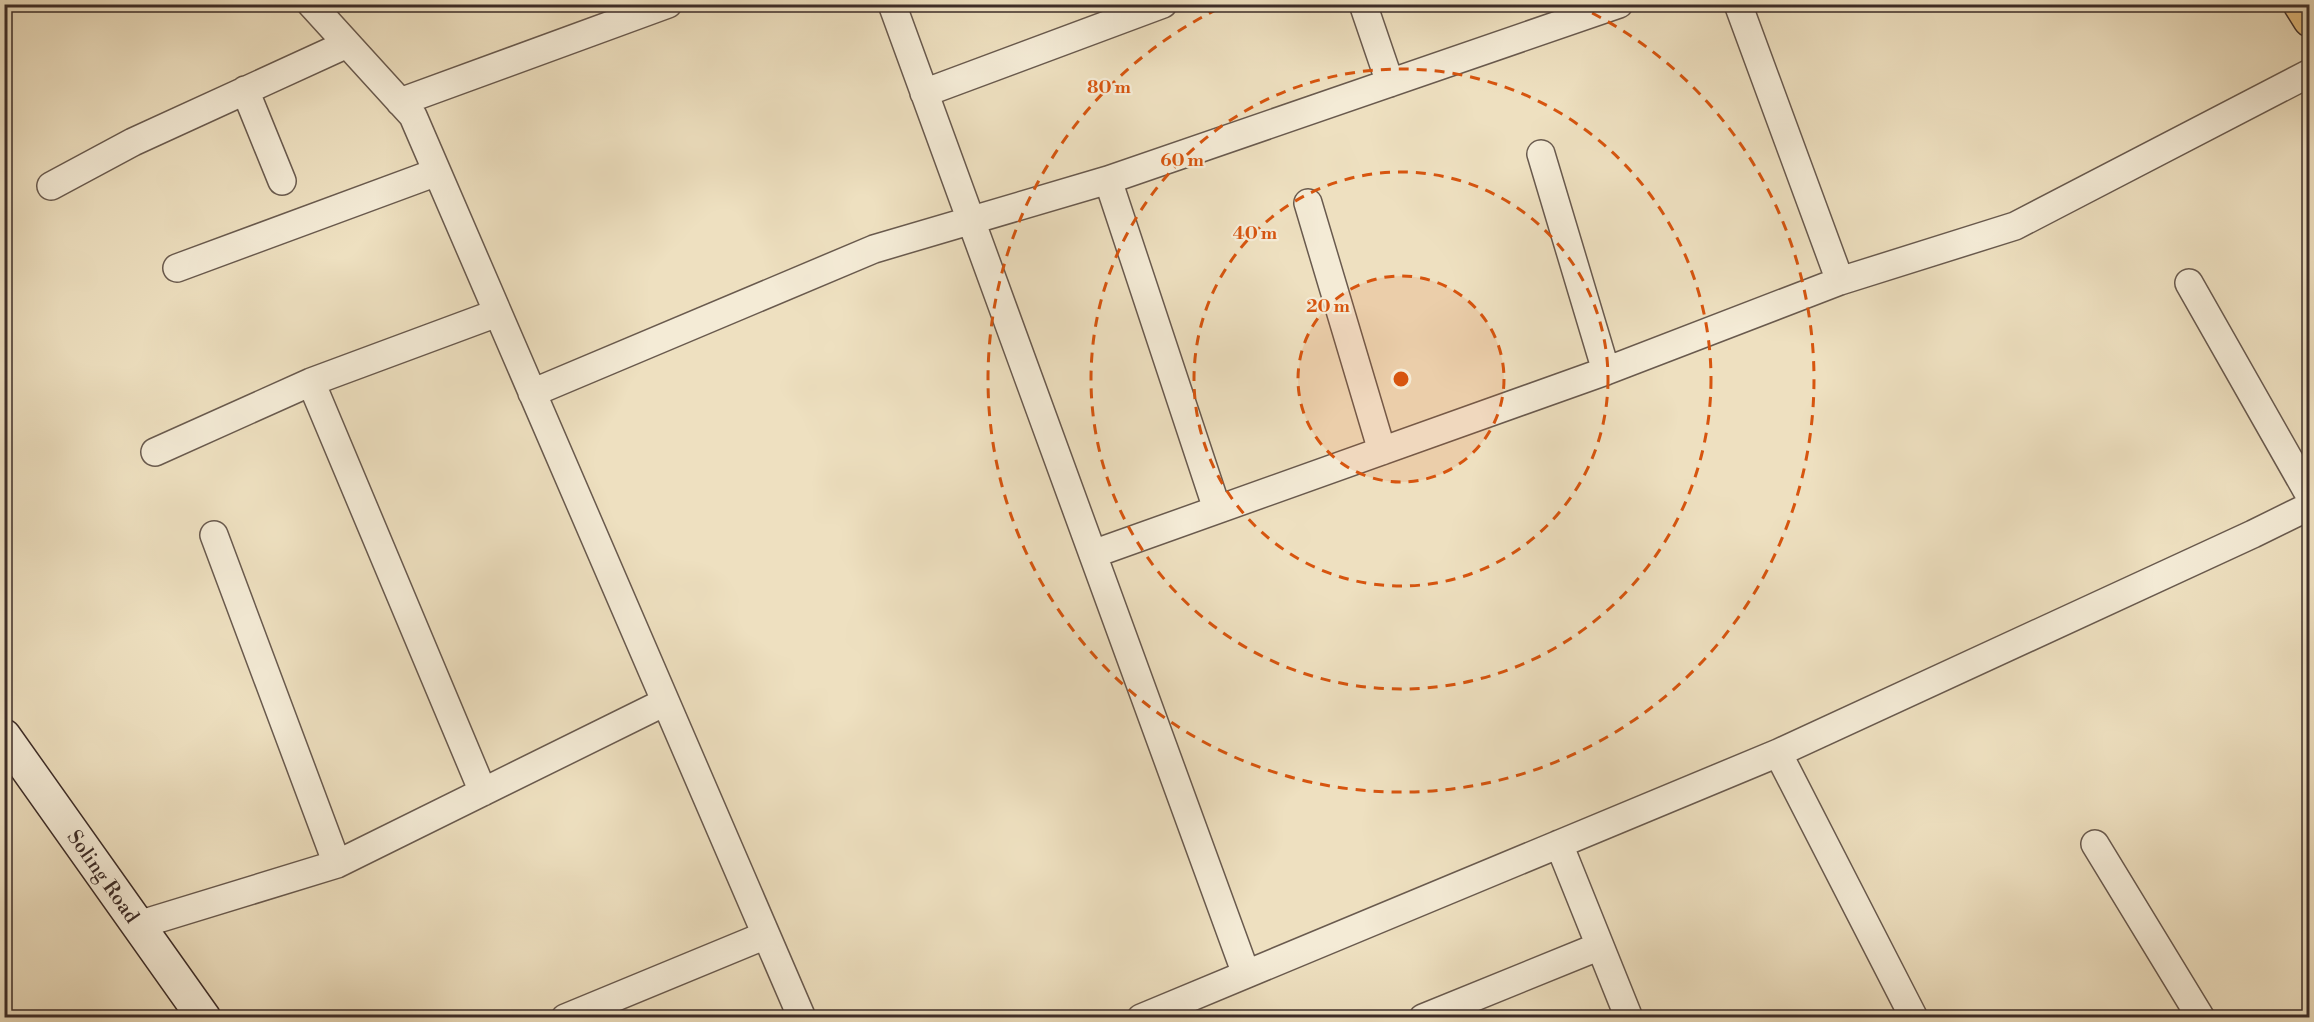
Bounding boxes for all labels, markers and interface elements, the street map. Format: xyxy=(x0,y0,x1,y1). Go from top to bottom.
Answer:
text: 80 m xyxy=(1087,76,1132,99)
text: 60 m xyxy=(1160,149,1204,172)
text: 40 m xyxy=(1233,222,1278,245)
text: 20 m xyxy=(1306,295,1350,318)
centre of rings xyxy=(1391,369,1411,389)
street label: Soling Road xyxy=(61,826,144,929)

